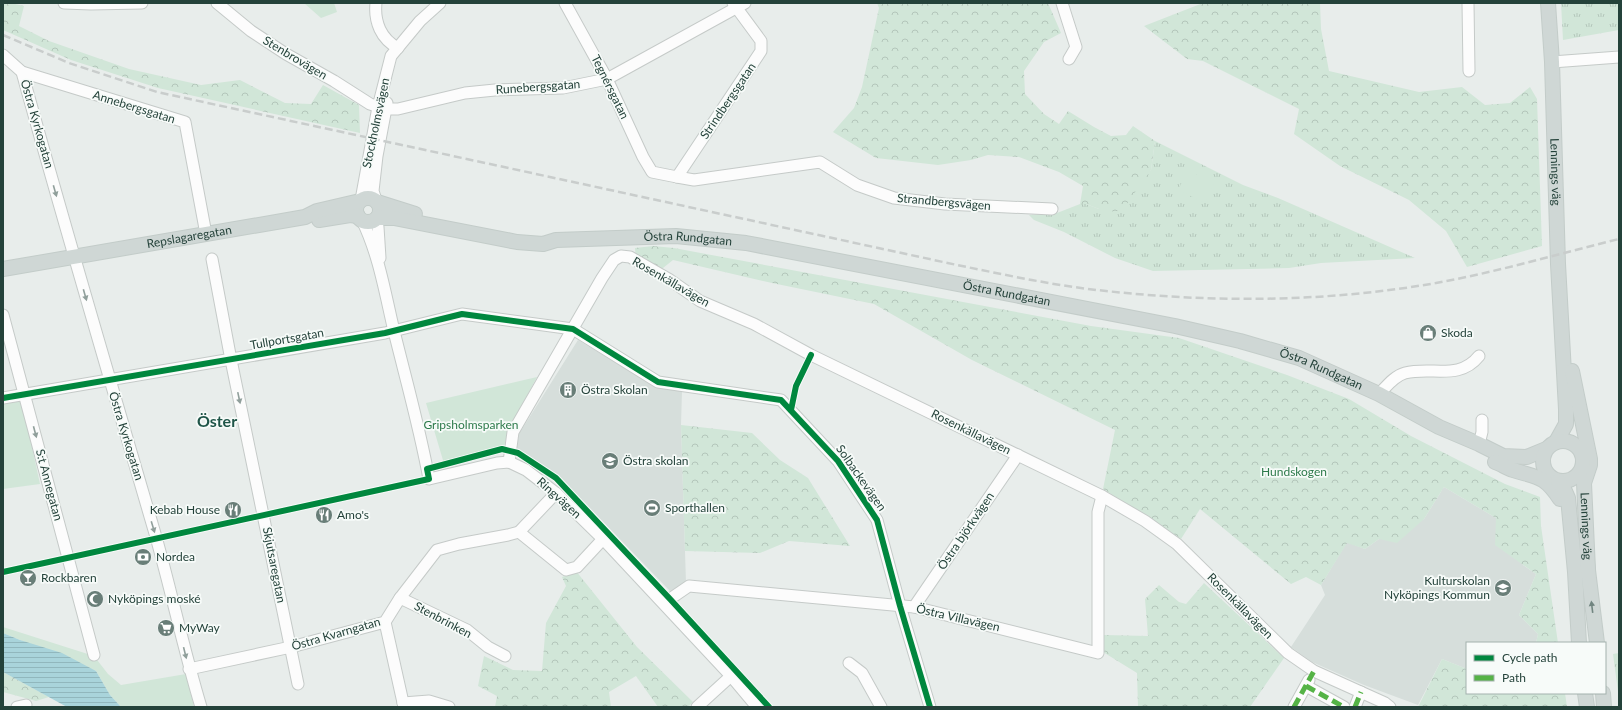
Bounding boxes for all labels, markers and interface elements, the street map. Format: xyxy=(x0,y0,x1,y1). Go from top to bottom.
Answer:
street label: Stenbrovägen xyxy=(260,33,330,83)
street label: Tegnérsgatan xyxy=(588,52,632,121)
street label: Strindbergsgatan xyxy=(696,60,759,142)
street label: Runebergsgatan xyxy=(495,76,581,97)
street label: Stockholmsvägen xyxy=(359,77,392,169)
street label: Östra Kyrkogatan xyxy=(18,78,57,170)
street label: Annebergsgatan xyxy=(91,87,177,126)
street label: Lennings väg xyxy=(1547,138,1564,206)
one-way arrow xyxy=(52,185,58,197)
street label: Strandbergsvägen xyxy=(897,190,992,213)
street label: Repslagaregatan xyxy=(146,222,233,251)
street label: Östra Rundgatan xyxy=(643,228,733,249)
street label: Rosenkällavägen xyxy=(630,253,713,310)
street label: Östra Rundgatan xyxy=(962,277,1052,309)
one-way arrow xyxy=(82,288,88,301)
shop icon: Skoda xyxy=(1418,323,1438,343)
street label: Tullportsgatan xyxy=(249,325,325,352)
place label: Skoda xyxy=(1441,325,1473,340)
street label: Östra Rundgatan xyxy=(1278,345,1365,393)
building icon: Östra Skolan xyxy=(558,380,578,400)
place label: Östra Skolan xyxy=(581,382,648,397)
street label: Östra Kyrkogatan xyxy=(106,390,147,482)
one-way arrow xyxy=(237,392,243,405)
street label: Rosenkällavägen xyxy=(929,406,1014,457)
district label: Öster xyxy=(197,411,237,430)
park label: Gripsholmsparken xyxy=(423,417,519,432)
one-way arrow xyxy=(32,426,38,438)
street label: Solbackevägen xyxy=(833,442,890,514)
street label: S:t Annegatan xyxy=(33,447,66,522)
school or university icon: Östra skolan xyxy=(600,451,620,471)
place label: Östra skolan xyxy=(623,453,689,468)
park label: Hundskogen xyxy=(1261,464,1327,479)
street label: Ringvägen xyxy=(534,474,585,521)
street label: Östra björkvägen xyxy=(934,489,997,572)
street label: Lennings väg xyxy=(1577,492,1596,560)
sports icon: Sporthallen xyxy=(642,498,662,518)
restaurant icon: Kebab House xyxy=(223,500,243,520)
place label: Sporthallen xyxy=(665,500,725,515)
place label: Kebab House xyxy=(150,502,220,517)
restaurant icon: Amo's xyxy=(314,505,334,525)
place label: Amo's xyxy=(337,507,369,522)
one-way arrow xyxy=(150,521,156,533)
street label: Skjutsaregatan xyxy=(260,526,289,604)
bank icon: Nordea xyxy=(133,547,153,567)
place label: Nordea xyxy=(156,549,195,564)
bar icon: Rockbaren xyxy=(18,568,38,588)
place label: Rockbaren xyxy=(41,570,97,585)
street label: Rosenkällavägen xyxy=(1204,570,1276,642)
place label: Kulturskolan Nyköpings Kommun xyxy=(1384,573,1490,602)
school or university icon: Kulturskolan Nyköpings Kommun xyxy=(1493,578,1513,598)
mosque icon: Nyköpings moské xyxy=(85,589,105,609)
place label: Nyköpings moské xyxy=(108,591,201,606)
street label: Stenbrinken xyxy=(412,598,475,641)
street label: Östra Villavägen xyxy=(915,601,1001,634)
one-way arrow xyxy=(1589,601,1596,613)
street label: Östra Kvarngatan xyxy=(290,614,382,653)
supermarket icon: MyWay xyxy=(156,618,176,638)
place label: MyWay xyxy=(179,620,221,635)
legend xyxy=(1466,642,1606,694)
one-way arrow xyxy=(183,646,189,659)
text: Cycle path xyxy=(1502,650,1557,665)
text: Path xyxy=(1502,670,1526,685)

